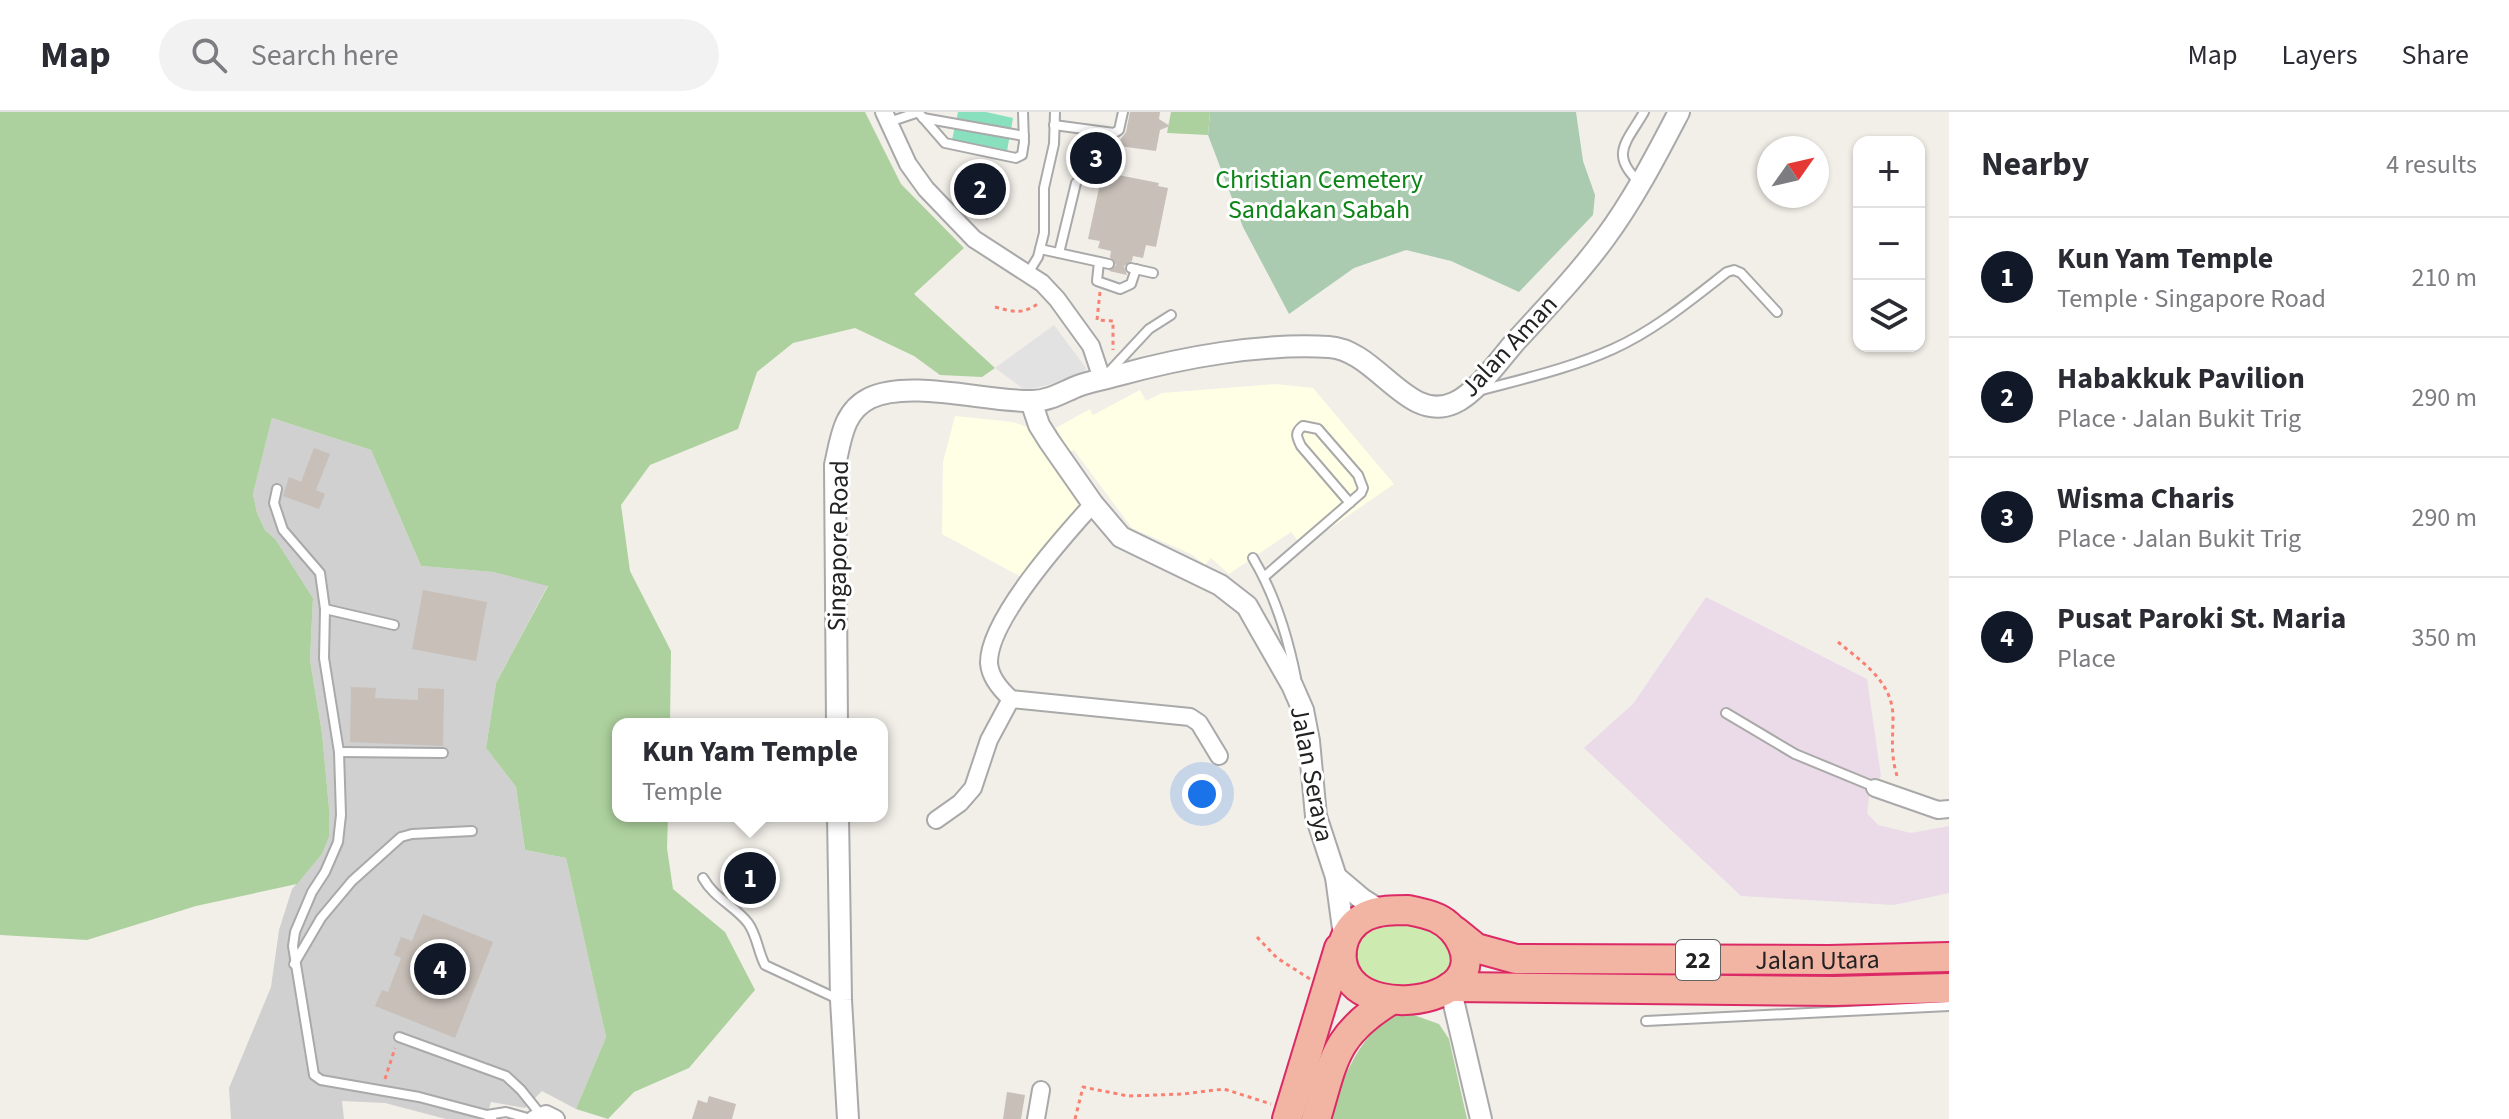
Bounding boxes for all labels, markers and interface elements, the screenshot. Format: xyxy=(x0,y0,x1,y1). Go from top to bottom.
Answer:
search box xyxy=(159,19,719,91)
text: Map xyxy=(40,28,111,82)
icon: search xyxy=(187,33,231,77)
text: Search here xyxy=(251,34,399,77)
text: Map xyxy=(2187,35,2237,75)
text: Layers xyxy=(2281,35,2357,75)
text: Share xyxy=(2401,35,2469,75)
pin: 3 xyxy=(1070,128,1122,188)
north arrow xyxy=(1757,136,1829,208)
map controls xyxy=(1853,136,1925,352)
button: + xyxy=(1853,136,1925,208)
text: Nearby xyxy=(1981,140,2089,189)
text: 4 results xyxy=(2386,146,2477,183)
pin: 2 xyxy=(954,159,1006,219)
park label: Christian Cemetery Sandakan Sabah xyxy=(1215,161,1423,228)
button: − xyxy=(1853,208,1925,280)
text: Kun Yam Temple xyxy=(2057,237,2273,280)
text: 1 xyxy=(2000,259,2014,296)
text: 210 m xyxy=(2411,259,2477,296)
button: layers xyxy=(1853,280,1925,352)
text: Temple · Singapore Road xyxy=(2057,280,2326,317)
street label: Jalan Aman xyxy=(1452,287,1566,405)
text: Habakkuk Pavilion xyxy=(2057,357,2305,400)
text: 2 xyxy=(2000,379,2014,416)
text: 290 m xyxy=(2411,379,2477,416)
text: Place · Jalan Bukit Trig xyxy=(2057,400,2301,437)
street label: Singapore Road xyxy=(818,460,858,632)
text: Wisma Charis xyxy=(2057,477,2234,520)
text: 3 xyxy=(2000,499,2014,536)
text: 290 m xyxy=(2411,499,2477,536)
text: Place · Jalan Bukit Trig xyxy=(2057,520,2301,557)
text: Pusat Paroki St. Maria xyxy=(2057,597,2346,640)
text: 4 xyxy=(2000,619,2014,656)
text: 350 m xyxy=(2411,619,2477,656)
text: Place xyxy=(2057,640,2116,677)
street label: Jalan Seraya xyxy=(1281,703,1343,845)
popup xyxy=(612,718,888,822)
text: Kun Yam Temple xyxy=(642,730,858,773)
text: Temple xyxy=(642,773,723,810)
your location xyxy=(1182,774,1222,814)
pin: 1 xyxy=(724,848,776,908)
pin: 4 xyxy=(414,939,466,999)
road number: 22 xyxy=(1676,940,1720,980)
street label: Jalan Utara xyxy=(1755,940,1880,979)

